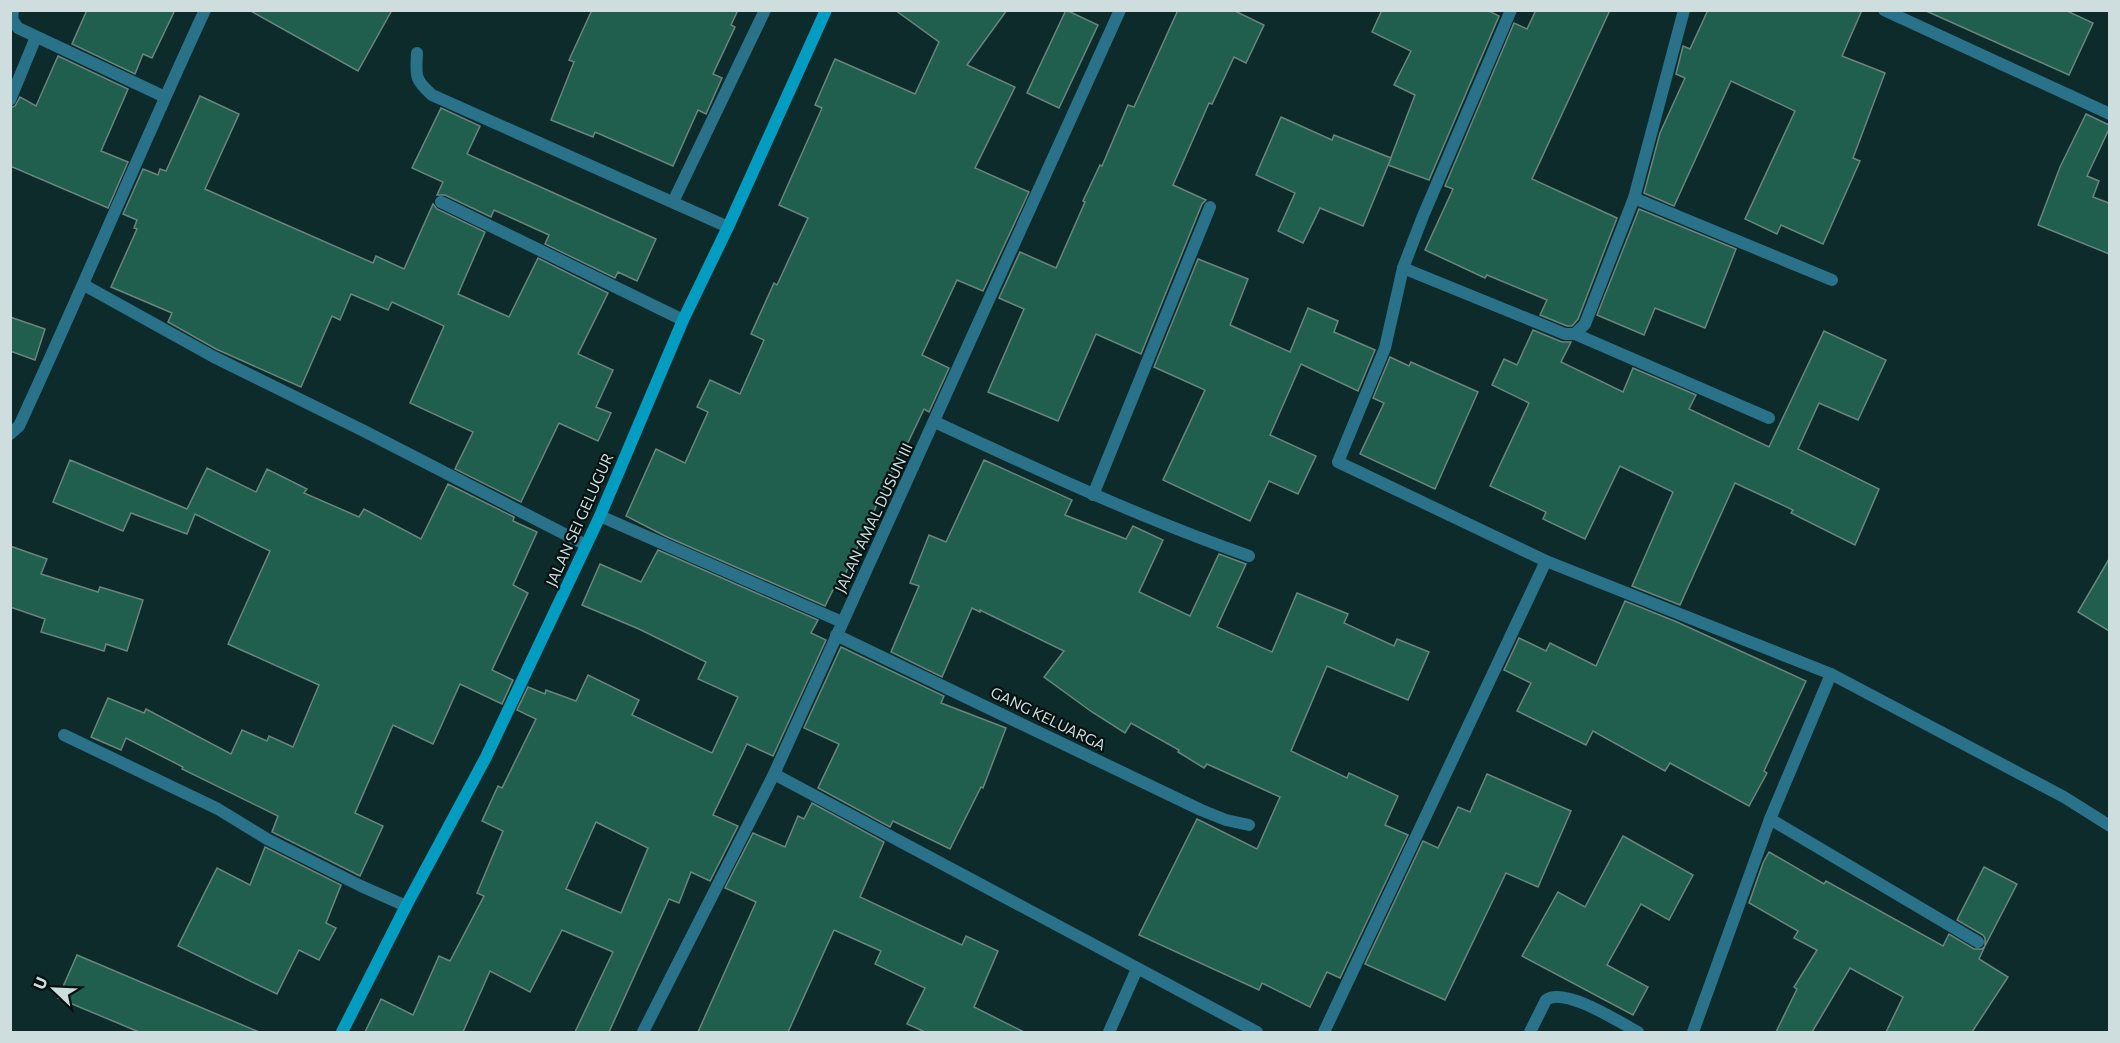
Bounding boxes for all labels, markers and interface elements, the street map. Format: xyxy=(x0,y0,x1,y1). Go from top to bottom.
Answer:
street label: JALAN AMAL DUSUN III xyxy=(831,440,916,595)
street label: JALAN SEI GELUGUR xyxy=(542,450,617,589)
street label: GANG KELUARGA xyxy=(988,682,1109,754)
north arrow xyxy=(24,959,84,1019)
text: U xyxy=(29,974,51,992)

